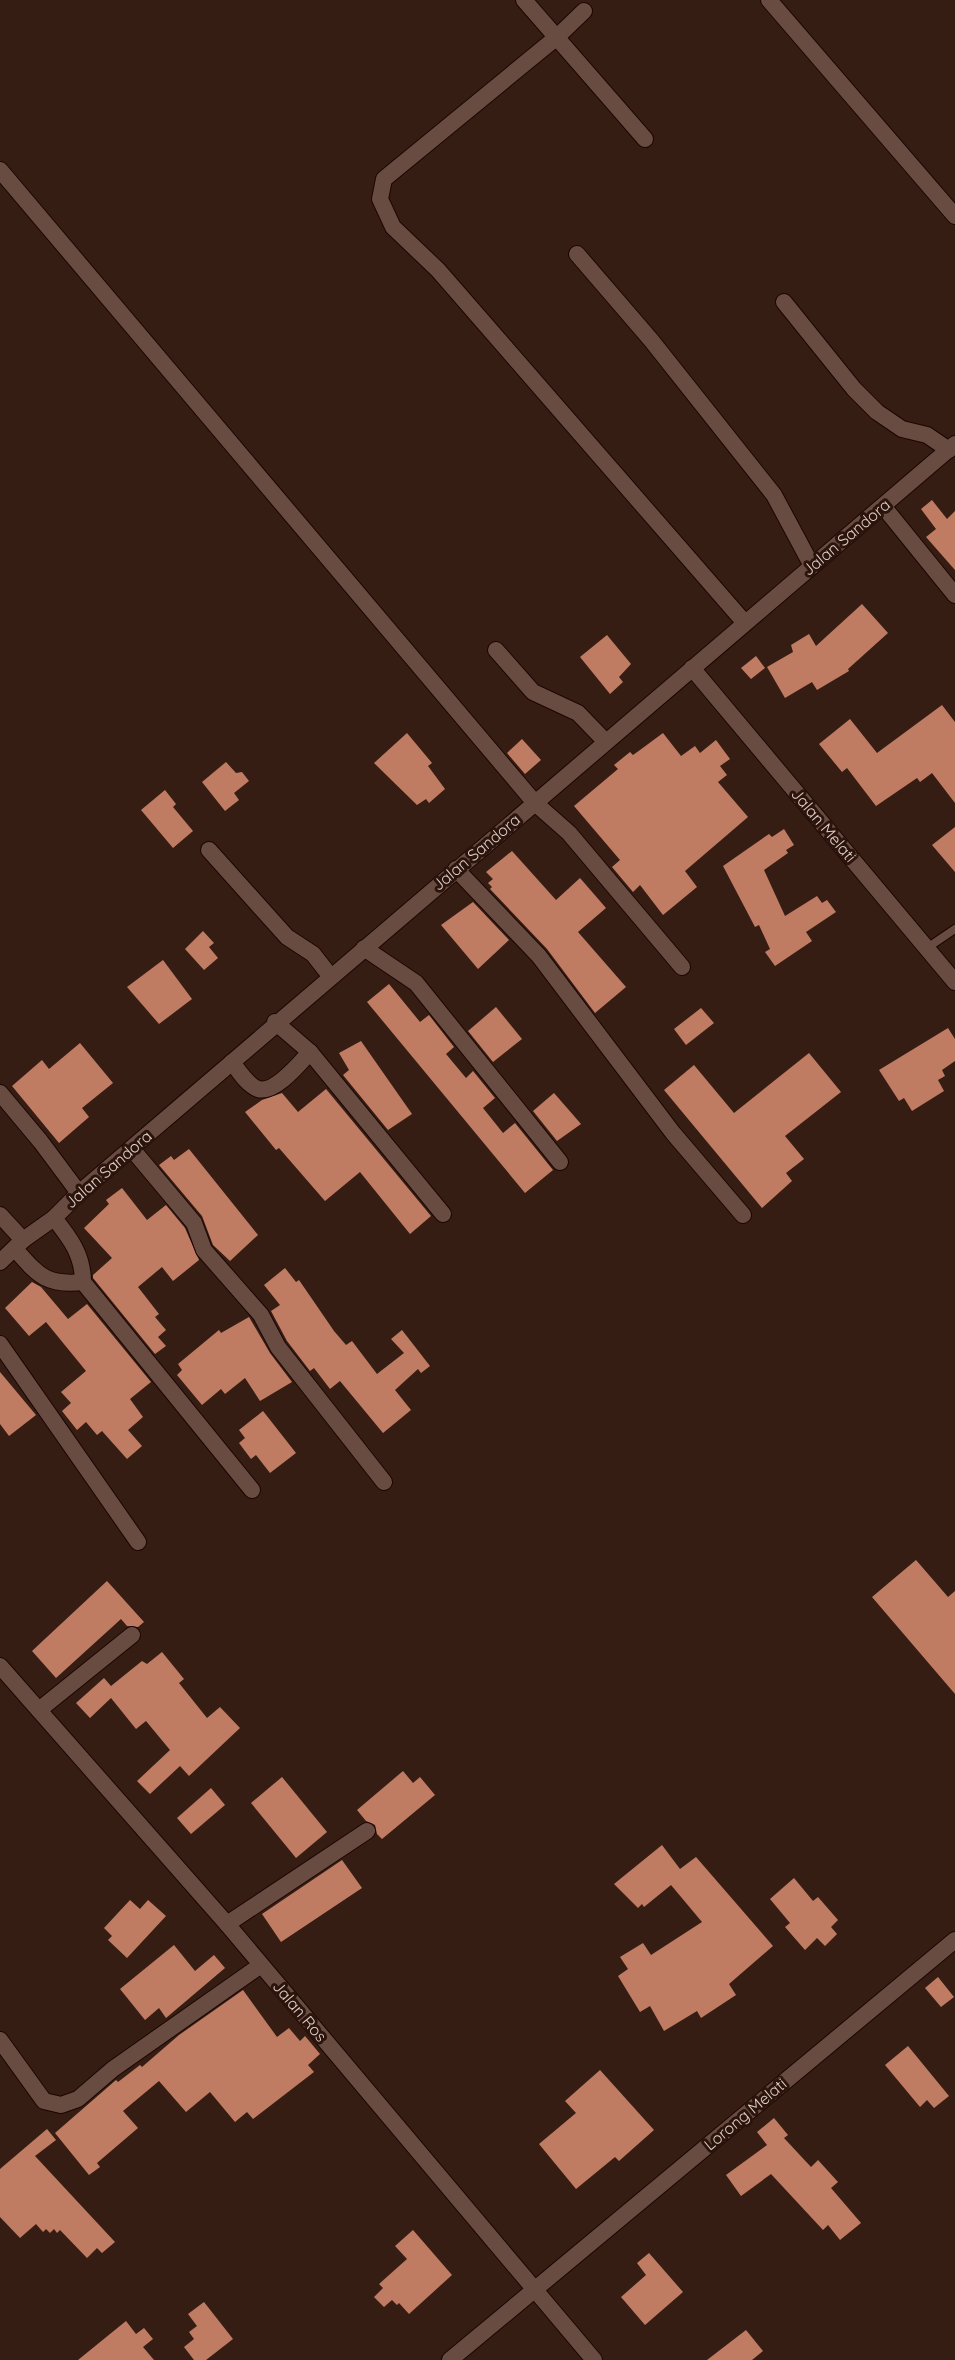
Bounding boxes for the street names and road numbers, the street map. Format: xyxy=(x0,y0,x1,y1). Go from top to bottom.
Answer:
street label: Jalan Sandora xyxy=(798,494,894,580)
street label: Jalan Melati xyxy=(787,784,861,866)
street label: Jalan Sandora xyxy=(428,809,524,895)
street label: Jalan Sandora xyxy=(60,1126,156,1212)
street label: Jalan Ros xyxy=(269,1976,331,2046)
street label: Lorong Melati xyxy=(700,2074,790,2154)

